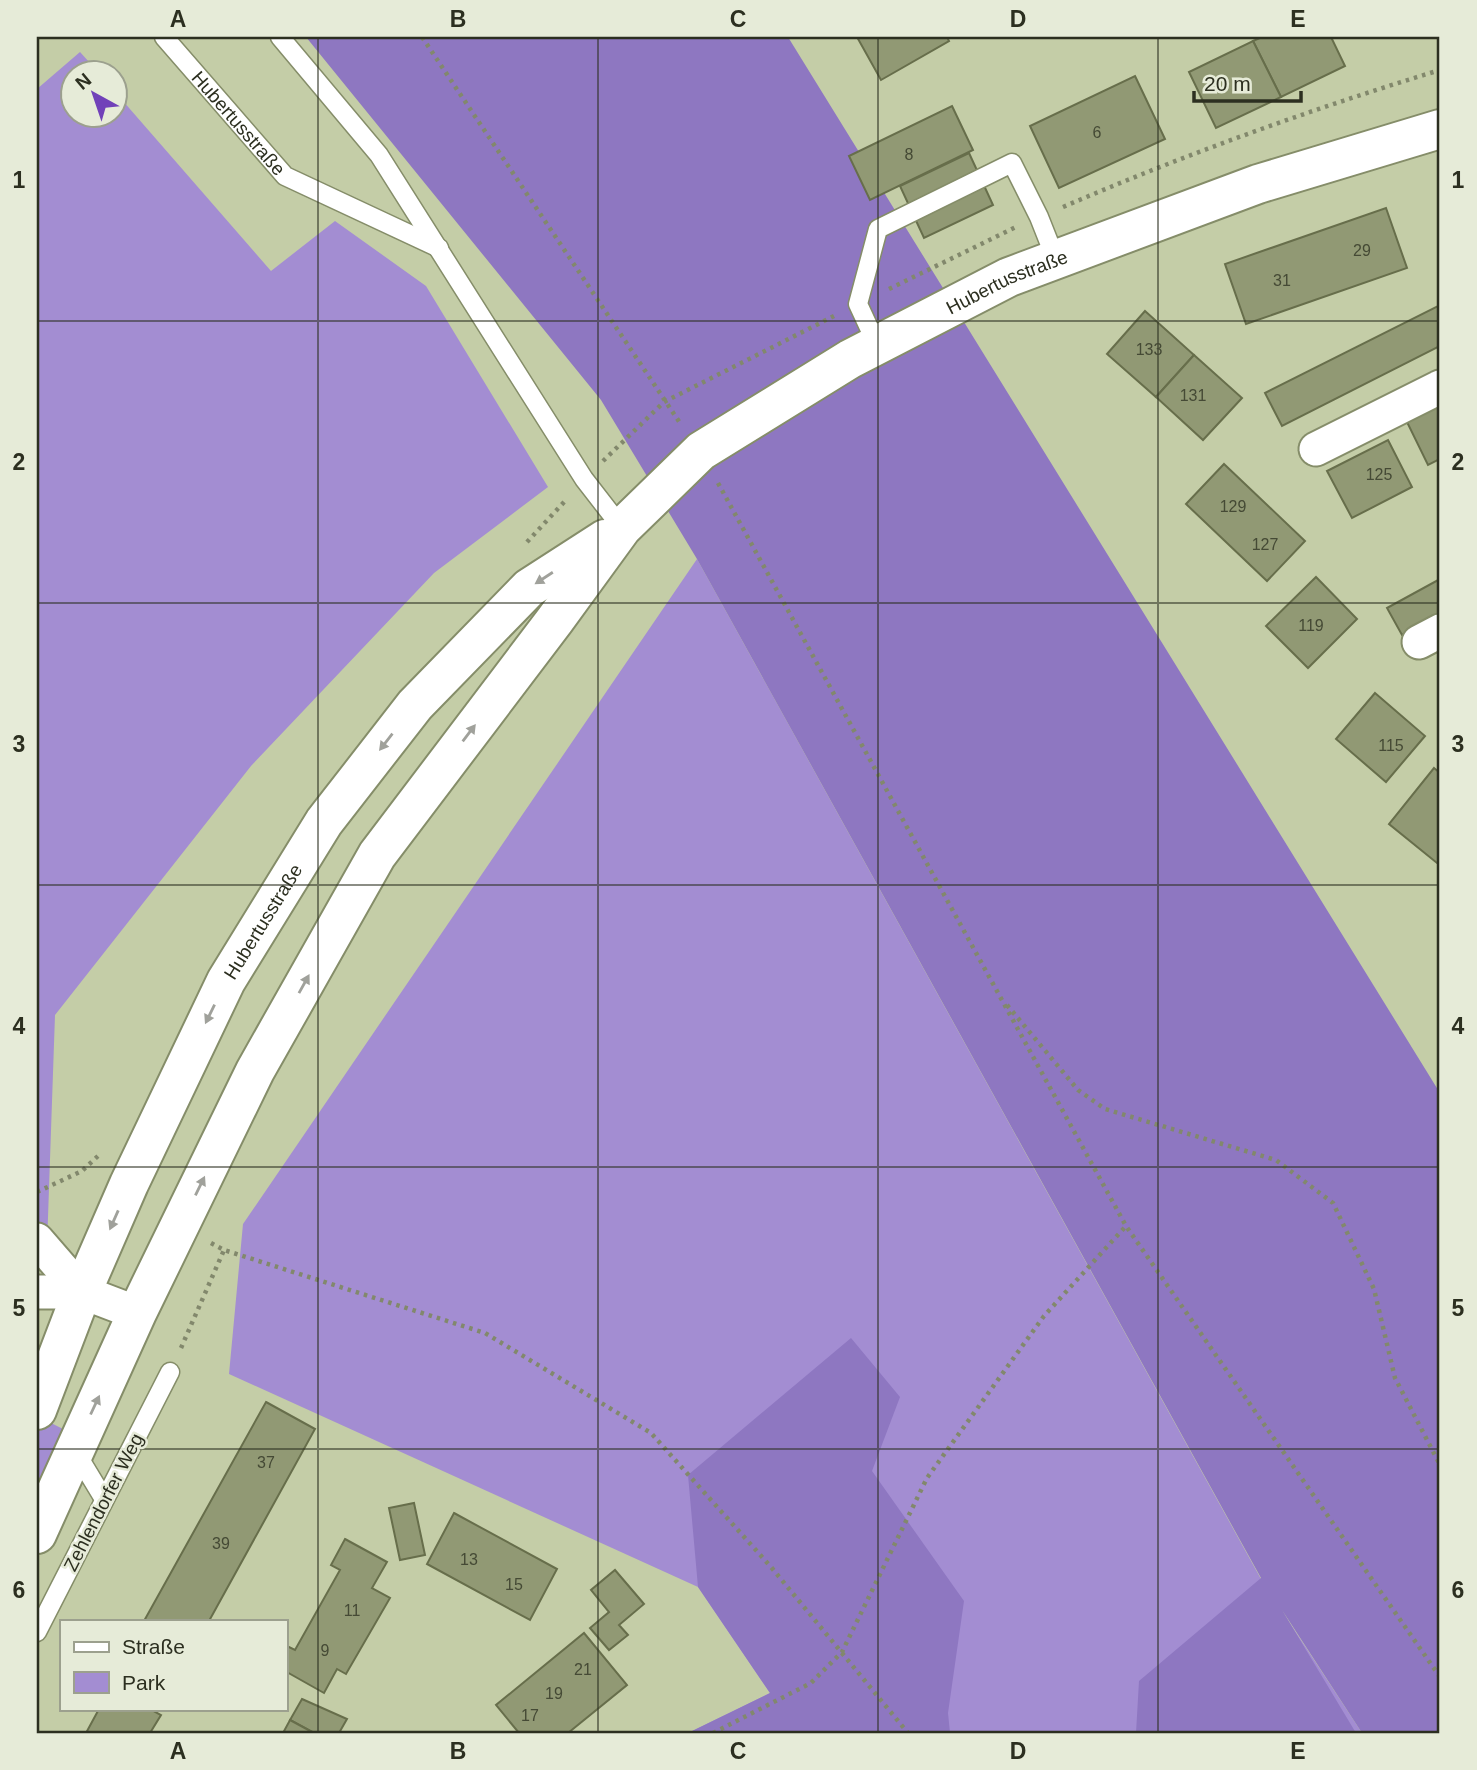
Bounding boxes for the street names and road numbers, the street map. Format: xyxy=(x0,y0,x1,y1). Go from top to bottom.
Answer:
street label: Hubertusstraße xyxy=(188,67,289,180)
street label: Hubertusstraße xyxy=(943,246,1071,319)
street label: Hubertusstraße xyxy=(220,860,306,983)
street label: Zehlendorfer Weg xyxy=(60,1430,147,1575)

